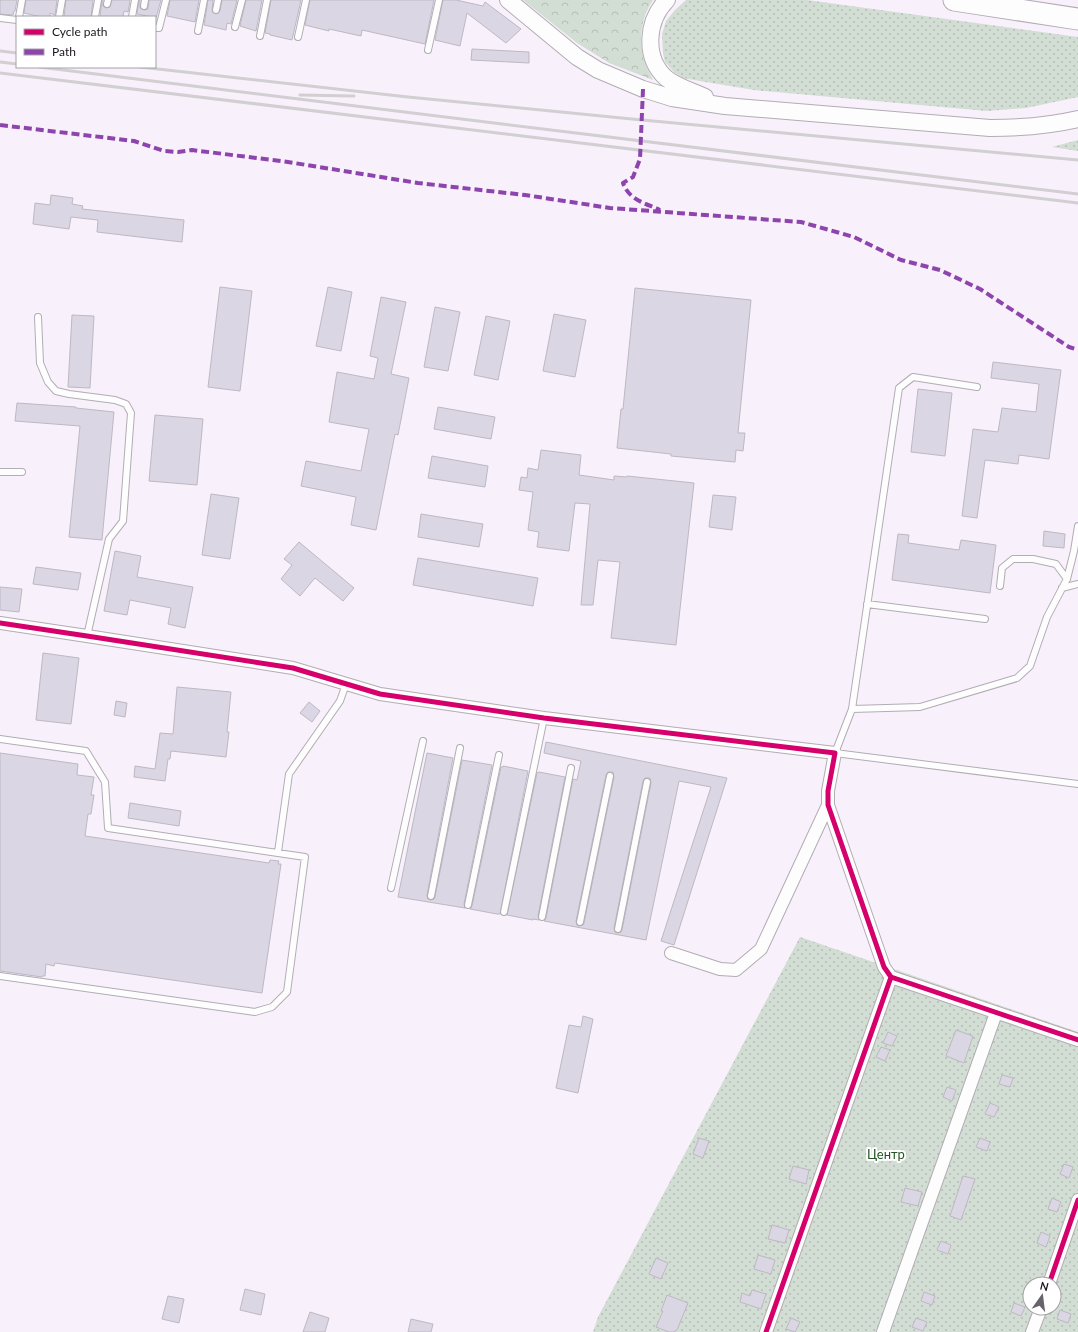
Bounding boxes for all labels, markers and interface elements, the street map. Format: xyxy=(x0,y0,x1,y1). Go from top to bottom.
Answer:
legend xyxy=(16,16,156,68)
text: Cycle path xyxy=(52,24,107,39)
text: Path xyxy=(52,44,76,59)
park label: Центр xyxy=(867,1146,905,1162)
north arrow xyxy=(1022,1276,1062,1316)
text: N xyxy=(1039,1278,1050,1293)

